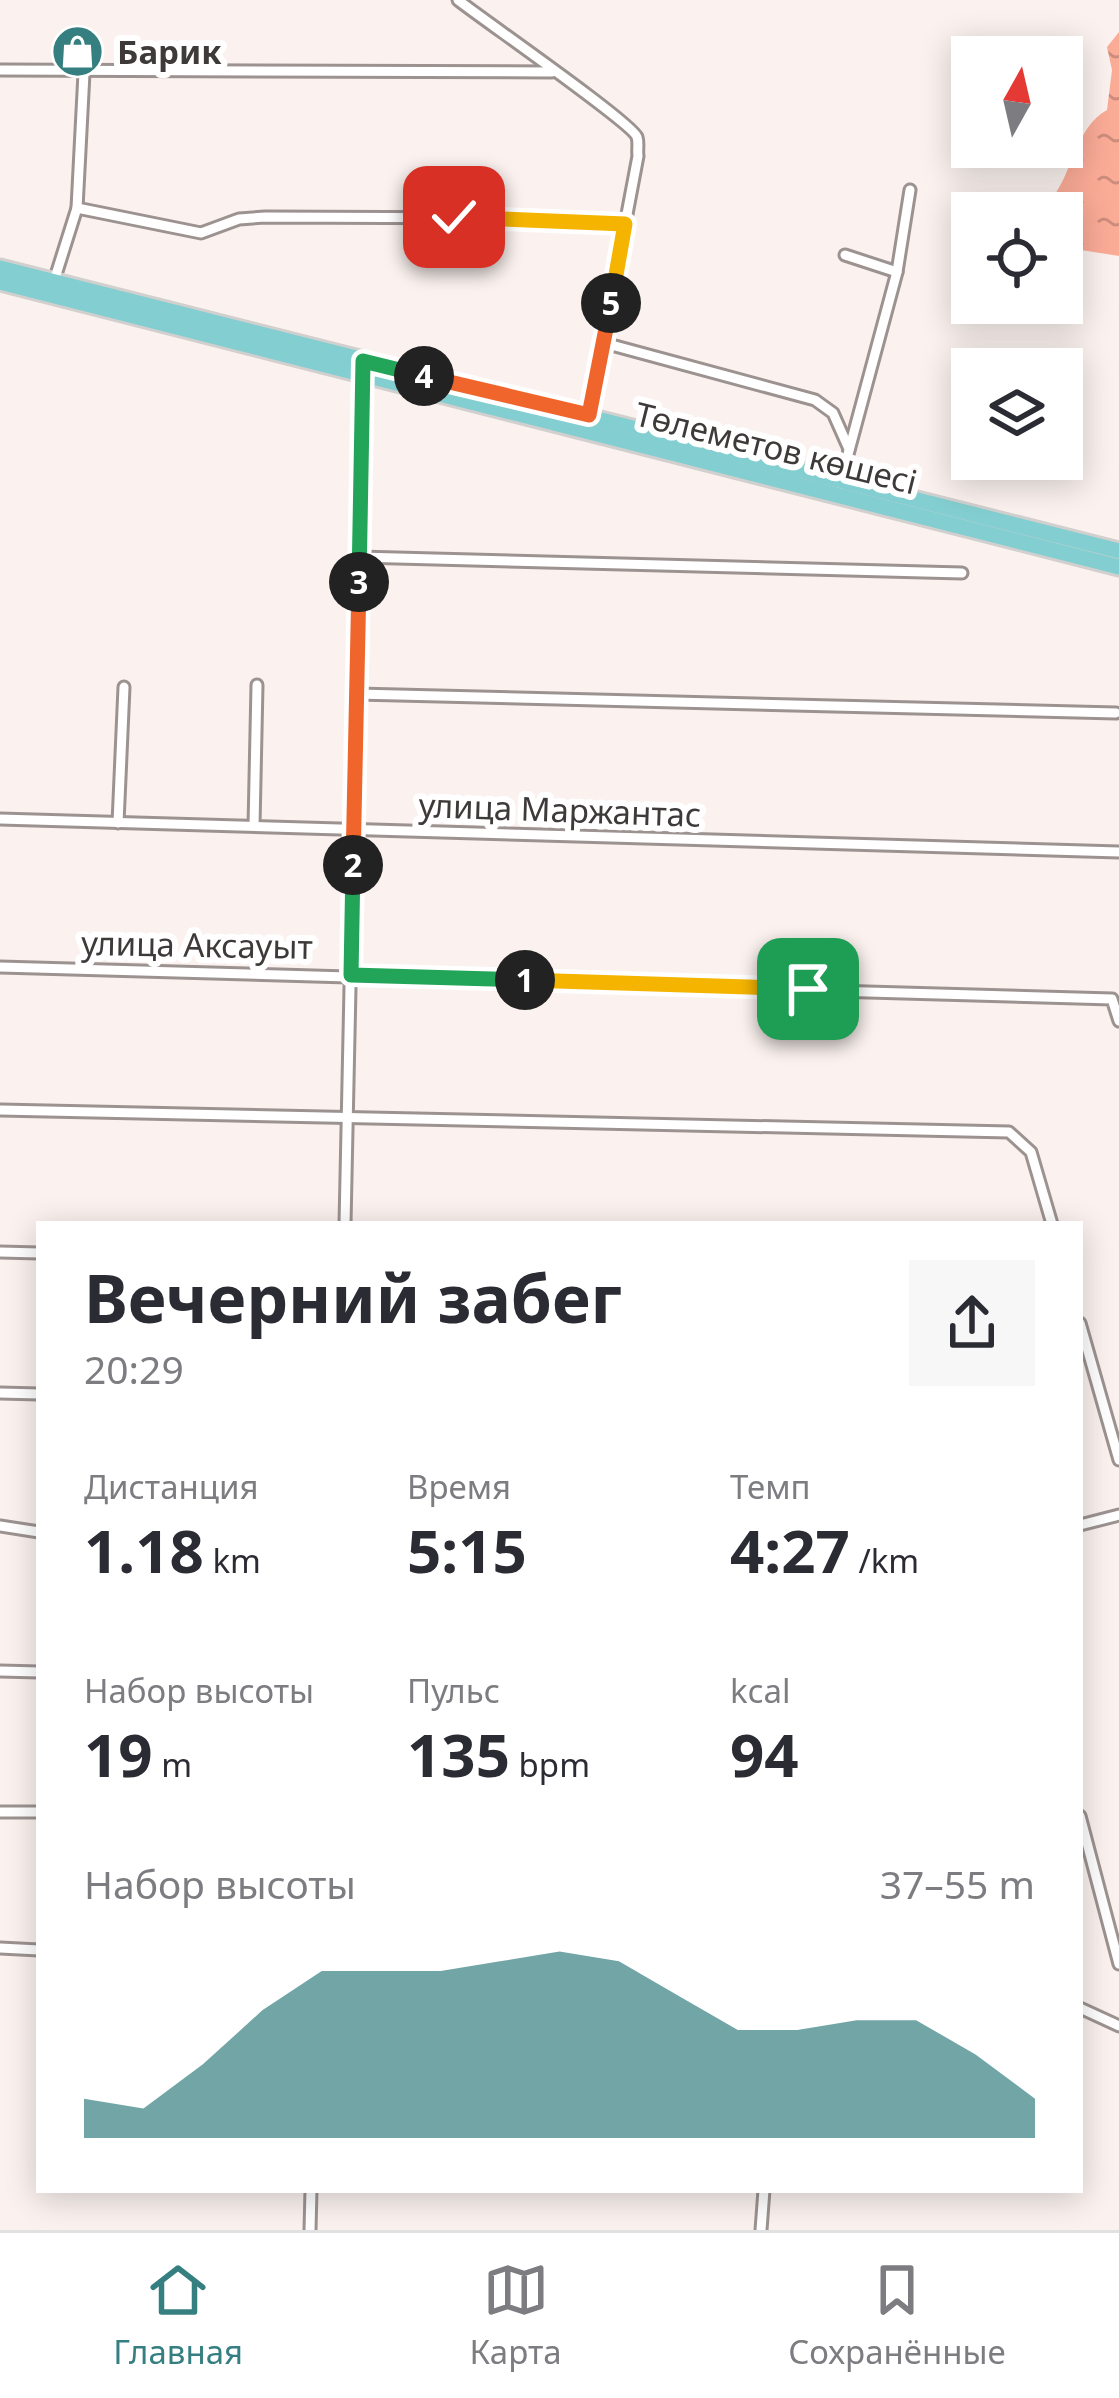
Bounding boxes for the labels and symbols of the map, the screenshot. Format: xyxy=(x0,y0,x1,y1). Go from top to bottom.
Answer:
shop icon: Барик xyxy=(50,24,106,80)
place label: Барик xyxy=(117,29,222,74)
north arrow xyxy=(951,36,1083,168)
pin xyxy=(403,166,505,268)
pin: 5 xyxy=(581,273,641,333)
pin: 4 xyxy=(394,346,454,406)
street label: Төлеметов көшесі xyxy=(631,391,922,504)
pin: 3 xyxy=(329,552,389,612)
street label: улица Маржантас xyxy=(418,782,702,837)
pin: 2 xyxy=(323,835,383,895)
street label: улица Аксауыт xyxy=(81,920,313,969)
pin xyxy=(757,938,859,1040)
pin: 1 xyxy=(495,950,555,1010)

